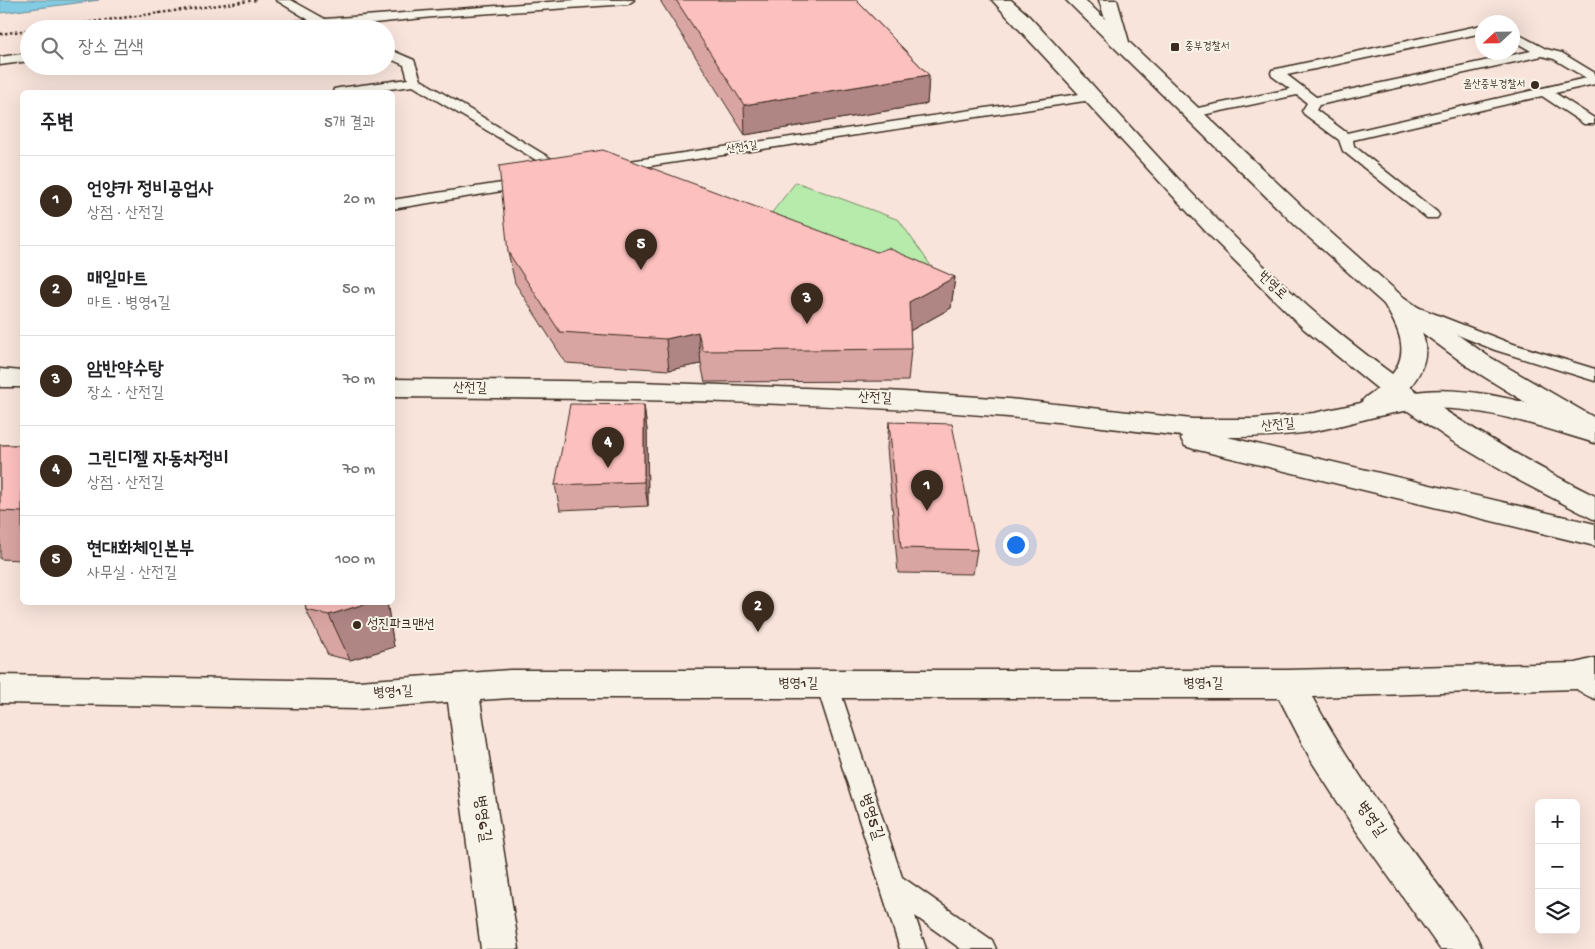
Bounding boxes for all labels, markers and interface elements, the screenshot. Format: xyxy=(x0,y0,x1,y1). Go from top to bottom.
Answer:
north arrow xyxy=(1475,15,1520,60)
search box xyxy=(20,20,395,75)
icon: search xyxy=(38,34,66,62)
text: 장소 검색 xyxy=(78,37,144,60)
place label: 중부경찰서 xyxy=(1185,40,1229,53)
marker: 중부경찰서 xyxy=(1169,41,1181,53)
place label: 울산중부경찰서 xyxy=(1463,78,1525,91)
marker: 울산중부경찰서 xyxy=(1529,79,1541,91)
text: 주변 xyxy=(40,112,74,137)
text: 5개 결과 xyxy=(324,115,375,134)
street label: 산전1길 xyxy=(726,139,758,156)
text: 언양카 정비공업사 xyxy=(87,179,214,202)
text: 1 xyxy=(53,191,59,210)
text: 20 m xyxy=(343,191,375,210)
text: 상점 · 산전길 xyxy=(87,205,164,224)
pin: 5 xyxy=(625,229,657,270)
street label: 번영로 xyxy=(1254,268,1290,304)
text: 매일마트 xyxy=(87,269,148,292)
text: 2 xyxy=(52,281,60,300)
text: 50 m xyxy=(342,281,375,300)
pin: 3 xyxy=(791,283,823,324)
text: 마트 · 병영1길 xyxy=(87,295,170,314)
text: 암반약수탕 xyxy=(87,359,163,382)
text: 3 xyxy=(52,371,60,390)
text: 70 m xyxy=(342,371,375,390)
street label: 산전길 xyxy=(453,380,488,398)
text: 장소 · 산전길 xyxy=(87,385,164,404)
street label: 산전길 xyxy=(858,390,893,408)
street label: 산전길 xyxy=(1260,416,1296,436)
pin: 4 xyxy=(592,427,624,468)
text: 그린디젤 자동차정비 xyxy=(87,449,229,472)
text: 4 xyxy=(52,461,60,480)
text: 70 m xyxy=(342,461,375,480)
pin: 1 xyxy=(911,470,943,511)
text: 상점 · 산전길 xyxy=(87,475,164,494)
your location xyxy=(1003,532,1029,558)
text: 현대화체인본부 xyxy=(87,539,194,562)
text: 5 xyxy=(52,551,60,570)
text: 100 m xyxy=(335,551,375,570)
text: 사무실 · 산전길 xyxy=(87,565,177,584)
pin: 2 xyxy=(742,591,774,632)
place label: 성진파크맨션 xyxy=(367,617,435,634)
marker: 성진파크맨션 xyxy=(351,619,363,631)
street label: 병영1길 xyxy=(778,676,818,693)
street label: 병영1길 xyxy=(1183,676,1223,693)
street label: 병영1길 xyxy=(373,683,414,703)
street label: 병영5길 xyxy=(854,792,886,842)
street label: 병영6길 xyxy=(468,795,494,844)
street label: 병영길 xyxy=(1351,799,1389,841)
map controls xyxy=(1535,799,1580,934)
button: + xyxy=(1535,799,1580,844)
button: − xyxy=(1535,844,1580,889)
button: layers xyxy=(1535,889,1580,934)

